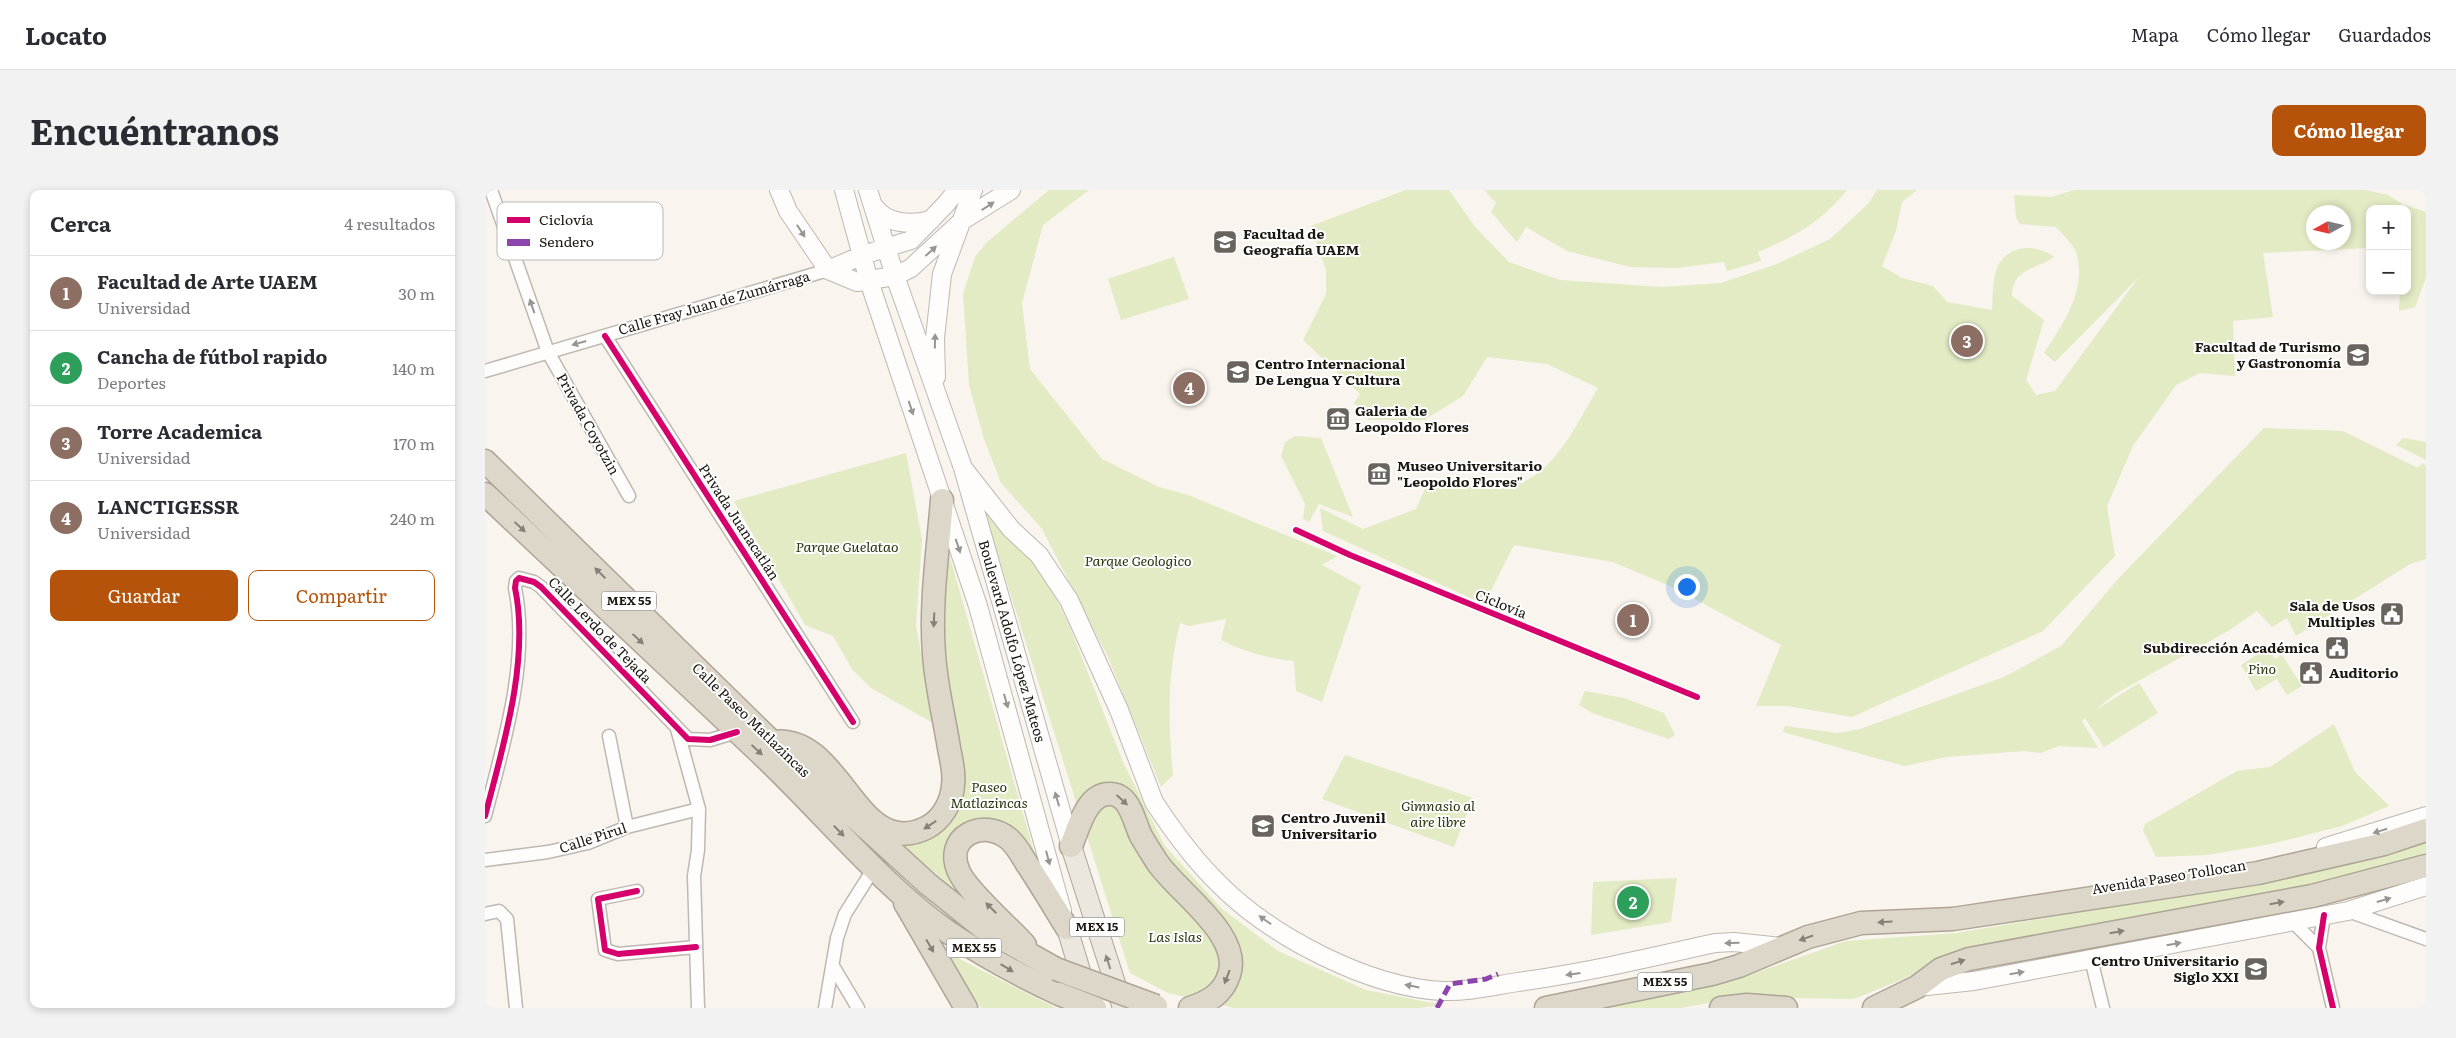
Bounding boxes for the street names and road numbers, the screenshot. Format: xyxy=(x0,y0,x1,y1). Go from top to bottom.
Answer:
street label: Calle Fray Juan de Zumárraga xyxy=(616,265,812,339)
street label: Privada Coyotzin xyxy=(553,369,625,478)
street label: Privada Juanacatlán xyxy=(695,459,785,584)
street label: Boulevard Adolfo López Mateos xyxy=(975,537,1051,744)
street label: Calle Lerdo de Tejada xyxy=(544,572,657,687)
street label: Ciclovía xyxy=(1472,584,1531,623)
road number: MEX 55 xyxy=(601,592,657,611)
street label: Calle Paseo Matlazincas xyxy=(688,658,815,781)
street label: Calle Pirul xyxy=(556,817,629,857)
street label: Avenida Paseo Tollocan xyxy=(2090,854,2247,898)
road number: MEX 15 xyxy=(1069,918,1125,936)
road number: MEX 55 xyxy=(947,938,1001,958)
road number: MEX 55 xyxy=(1637,972,1693,992)

